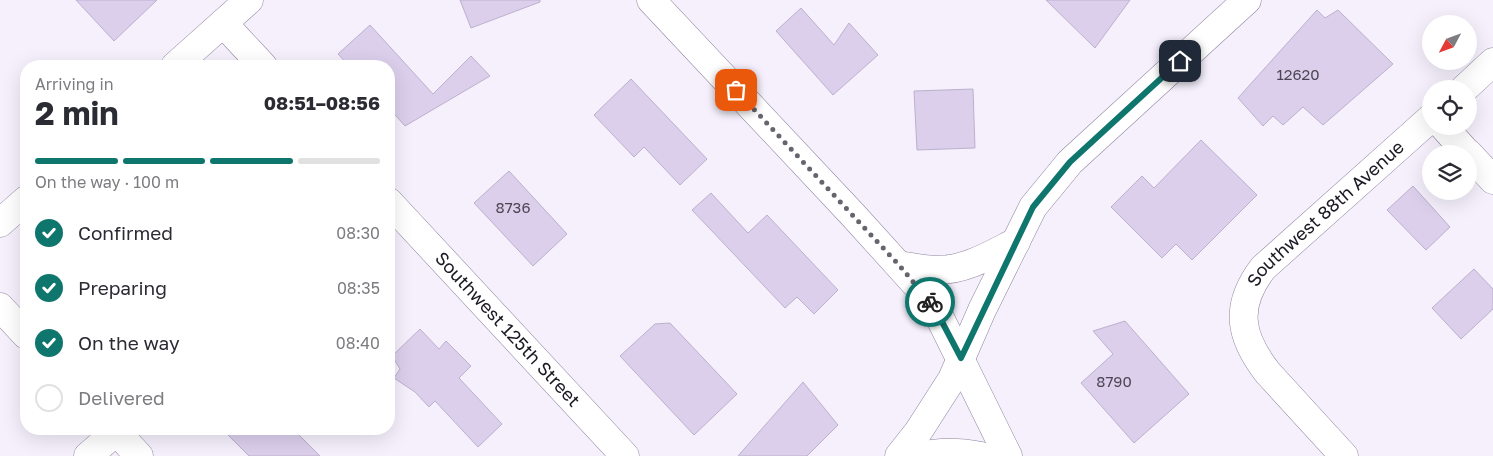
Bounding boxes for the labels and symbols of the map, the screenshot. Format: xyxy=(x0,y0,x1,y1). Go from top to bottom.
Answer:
north arrow xyxy=(1422,15,1478,70)
pin xyxy=(1159,40,1201,82)
house number: 12620 xyxy=(1276,65,1320,83)
pin xyxy=(715,69,757,111)
street label: Southwest 88th Avenue xyxy=(1242,135,1408,290)
house number: 8736 xyxy=(496,198,530,216)
street label: Southwest 125th Street xyxy=(431,247,585,411)
courier xyxy=(905,277,955,327)
house number: 8790 xyxy=(1096,372,1132,390)

